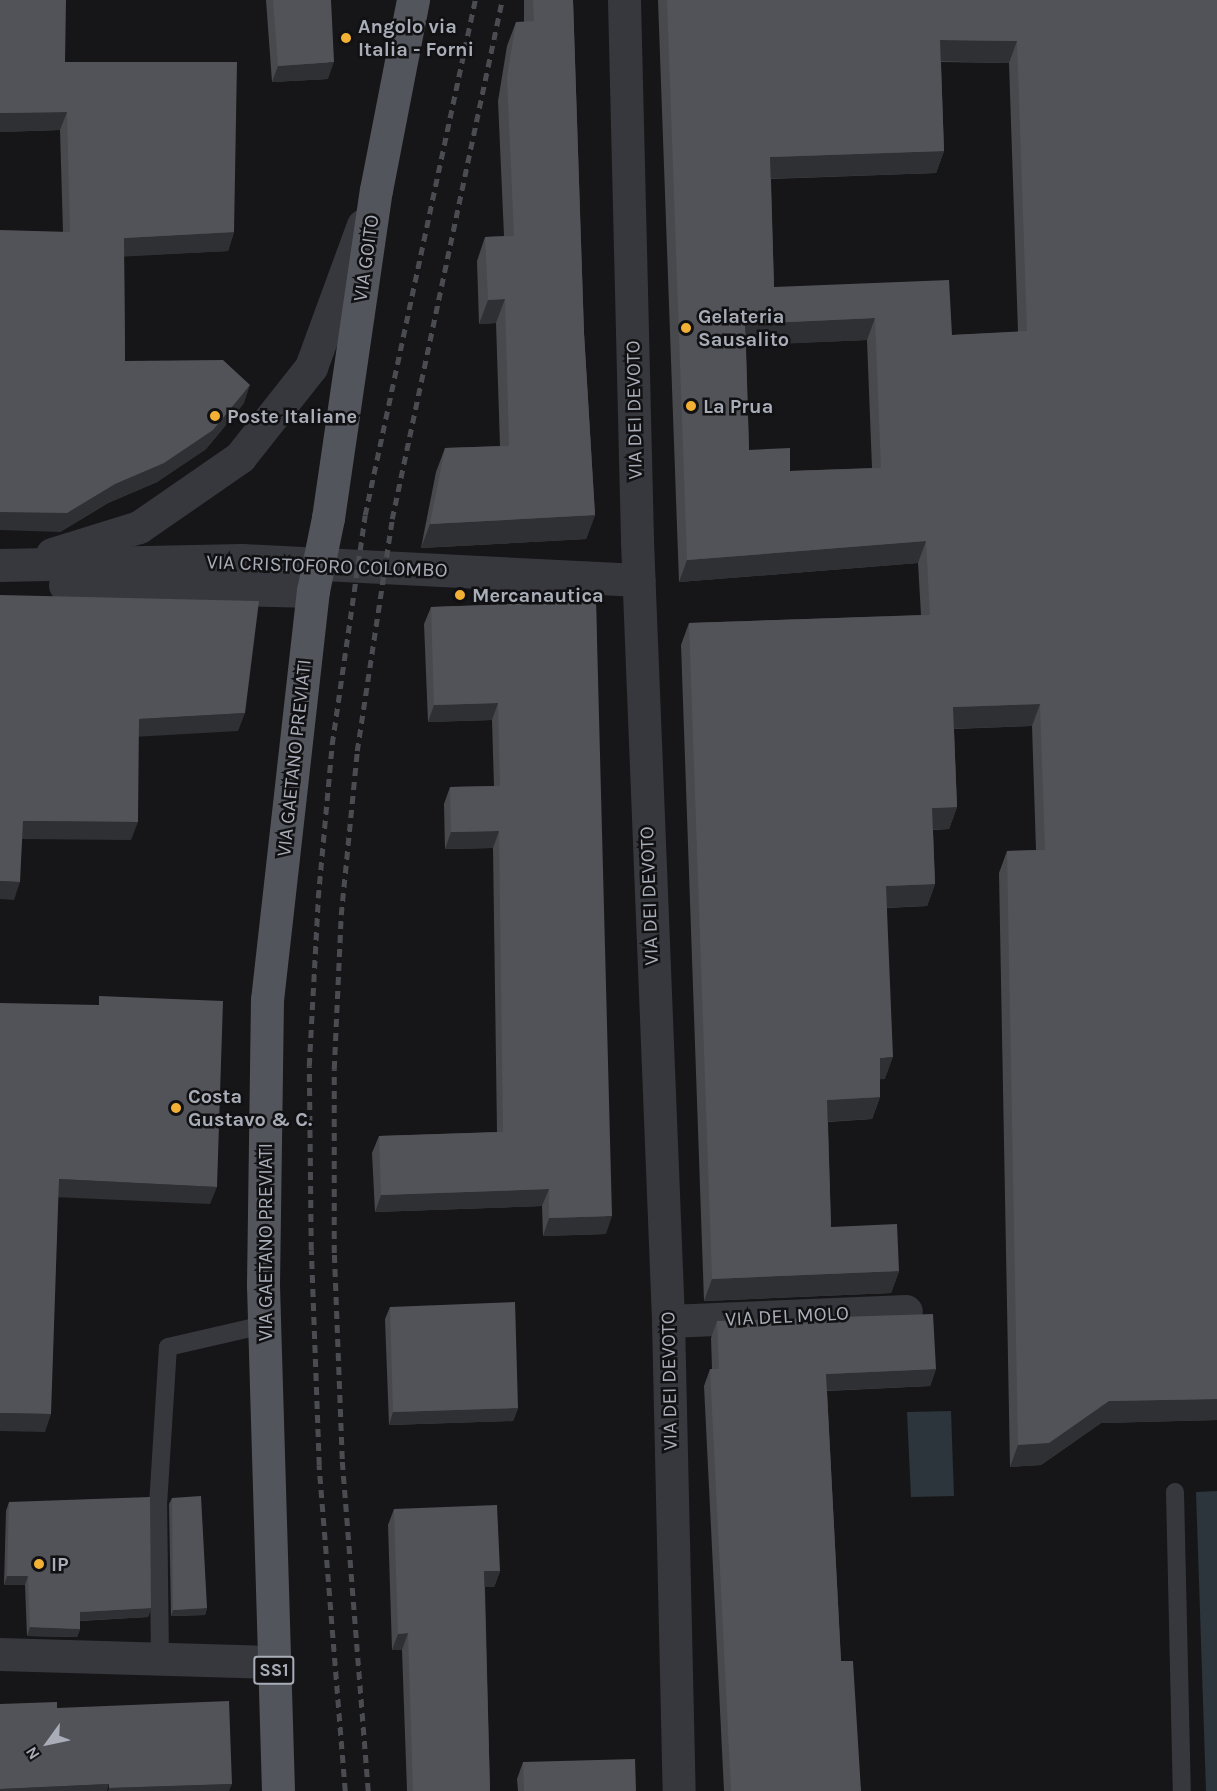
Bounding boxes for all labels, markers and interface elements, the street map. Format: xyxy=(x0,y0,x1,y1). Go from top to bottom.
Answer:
place label: Angolo via Italia - Forni xyxy=(358,14,474,61)
marker: Angolo via Italia - Forni xyxy=(339,31,353,45)
street label: VIA GOITO xyxy=(348,213,384,303)
place label: Gelateria Sausalito xyxy=(698,304,789,351)
marker: Gelateria Sausalito xyxy=(679,321,693,335)
street label: VIA DEI DEVOTO xyxy=(621,340,647,480)
place label: La Prua xyxy=(703,394,773,418)
marker: La Prua xyxy=(684,399,698,413)
place label: Poste Italiane xyxy=(227,404,357,428)
marker: Poste Italiane xyxy=(208,409,222,423)
street label: VIA CRISTOFORO COLOMBO xyxy=(206,550,448,582)
place label: Mercanautica xyxy=(472,583,604,607)
marker: Mercanautica xyxy=(453,588,467,602)
street label: VIA GAETANO PREVIATI xyxy=(272,658,316,858)
street label: VIA DEI DEVOTO xyxy=(635,826,663,966)
place label: Costa Gustavo & C. xyxy=(188,1084,312,1131)
marker: Costa Gustavo & C. xyxy=(169,1101,183,1115)
street label: VIA GAETANO PREVIATI xyxy=(253,1143,277,1341)
street label: VIA DEL MOLO xyxy=(725,1301,849,1331)
street label: VIA DEI DEVOTO xyxy=(656,1311,682,1451)
place label: IP xyxy=(51,1552,69,1576)
marker: IP xyxy=(32,1557,46,1571)
road number: SS1 xyxy=(253,1655,295,1685)
north arrow xyxy=(18,1713,78,1773)
text: N xyxy=(21,1743,44,1763)

